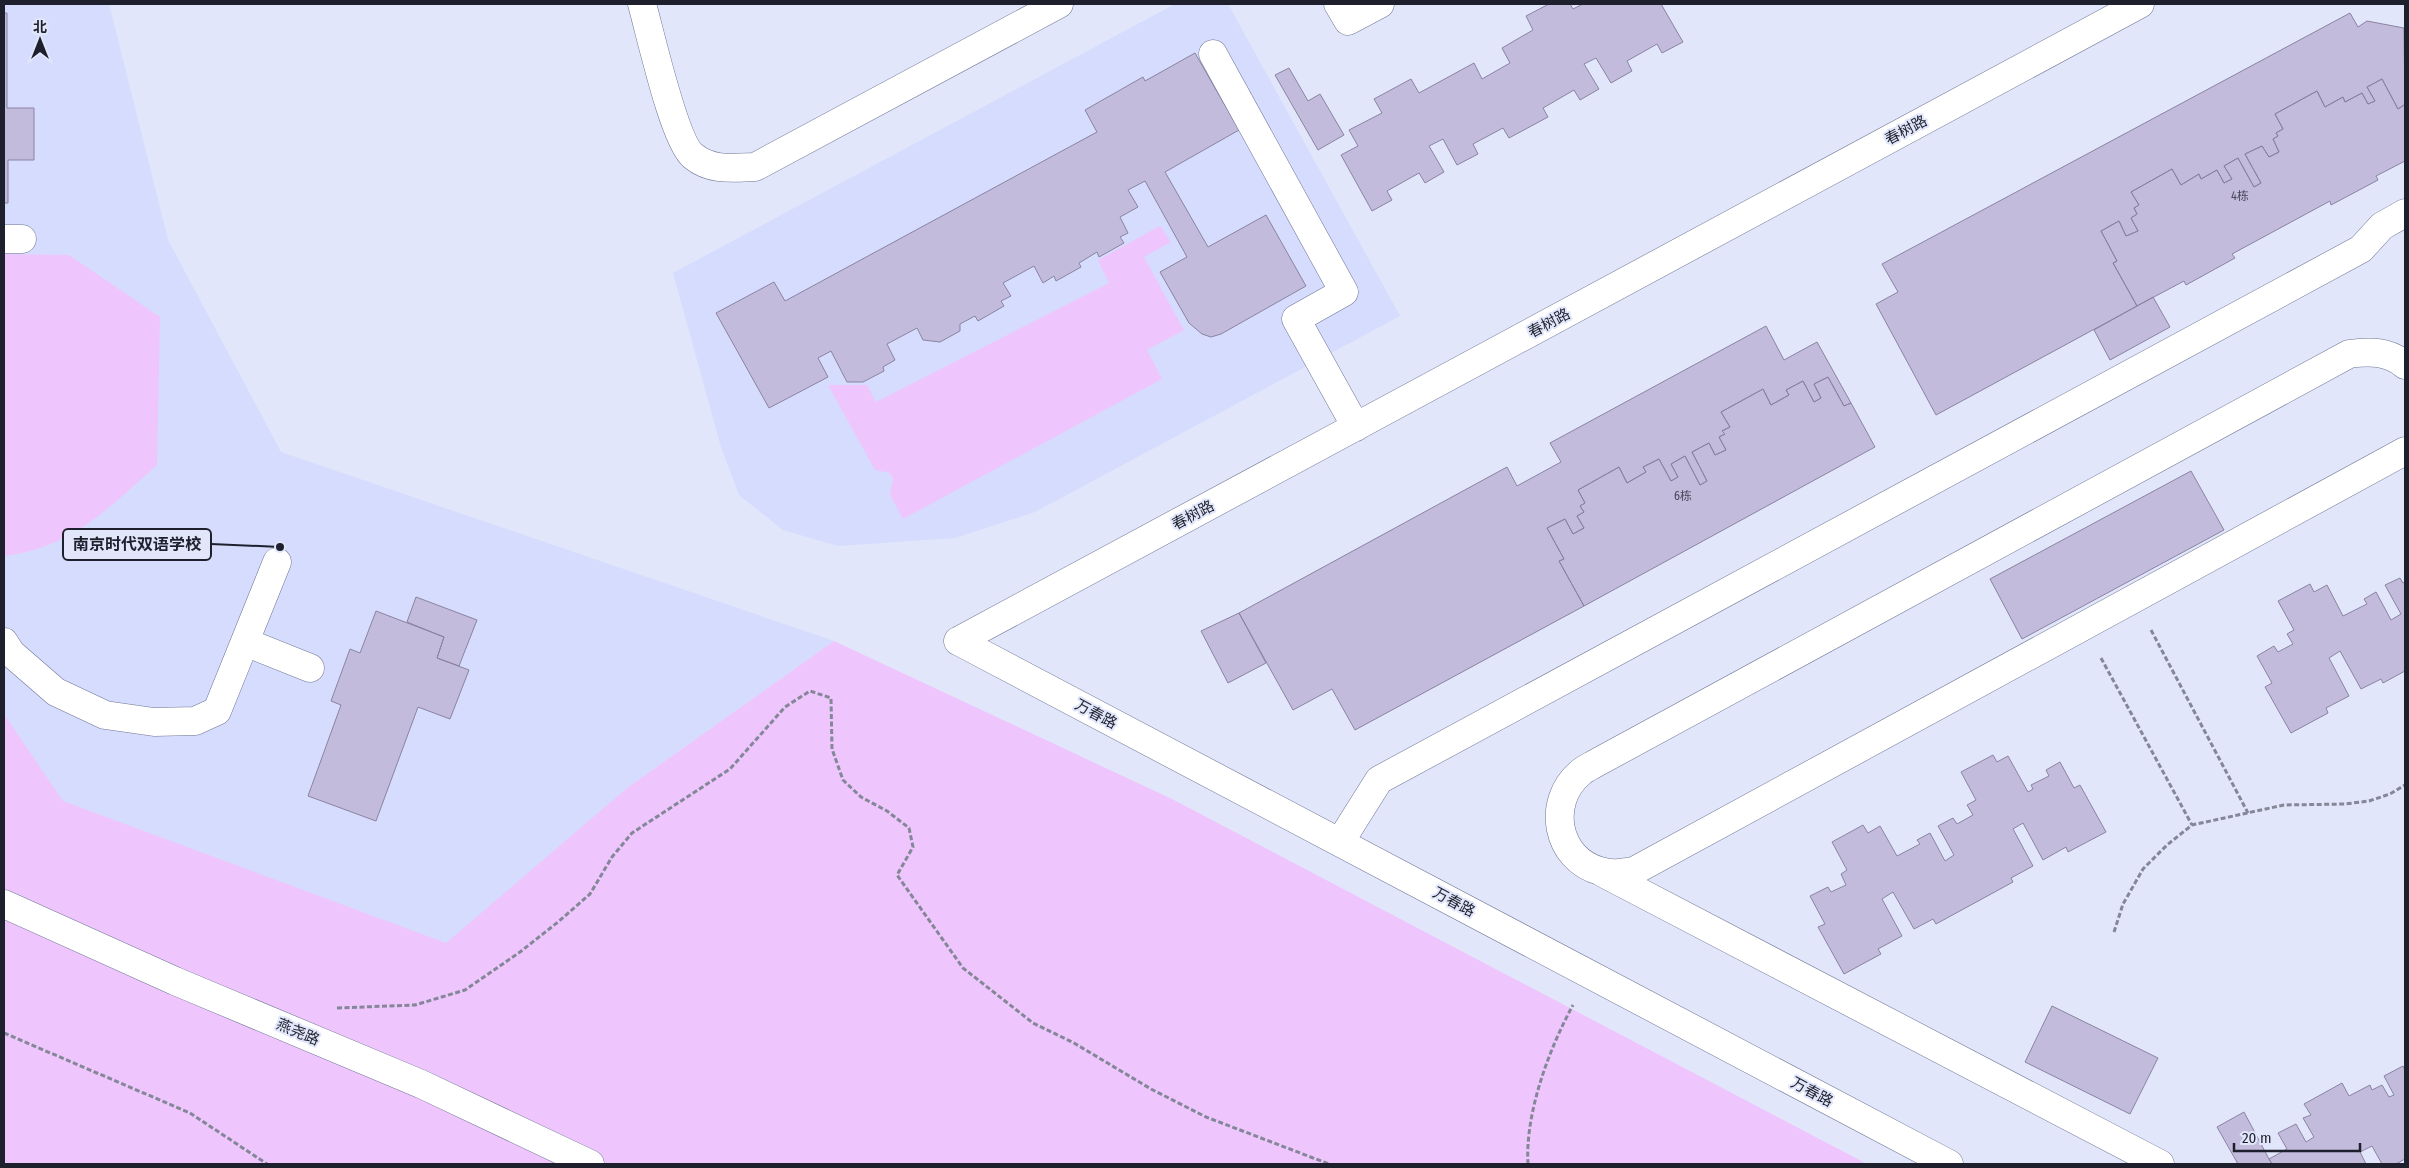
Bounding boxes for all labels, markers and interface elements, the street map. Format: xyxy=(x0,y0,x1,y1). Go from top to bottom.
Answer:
north arrow xyxy=(15,15,65,65)
text: 北 xyxy=(33,19,47,36)
street label: 春树路 xyxy=(1882,111,1930,149)
house number: 4栋 xyxy=(2231,189,2249,203)
street label: 春树路 xyxy=(1525,304,1573,342)
house number: 6栋 xyxy=(1674,489,1692,503)
street label: 春树路 xyxy=(1169,496,1217,534)
callout: 南京时代双语学校 xyxy=(63,529,211,560)
text: 南京时代双语学校 xyxy=(73,535,202,554)
street label: 万春路 xyxy=(1072,695,1120,733)
street label: 万春路 xyxy=(1430,883,1478,921)
street label: 燕尧路 xyxy=(274,1015,322,1049)
street label: 万春路 xyxy=(1788,1073,1836,1111)
scale bar xyxy=(2234,1120,2360,1152)
text: 20 m xyxy=(2242,1129,2272,1147)

